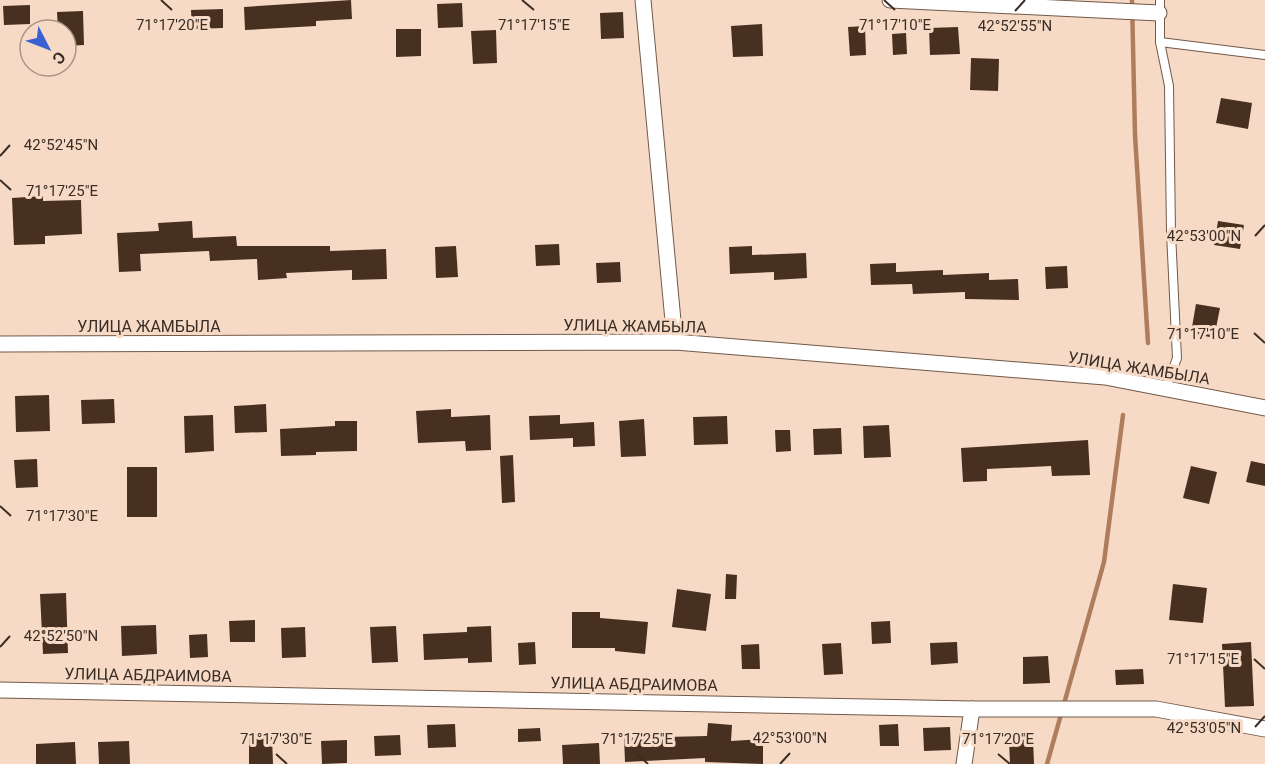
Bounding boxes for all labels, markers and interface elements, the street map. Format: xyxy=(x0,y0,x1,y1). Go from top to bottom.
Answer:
text: 71°17'20"E xyxy=(136,16,209,34)
text: 71°17'15"E xyxy=(498,16,571,34)
text: 71°17'10"E xyxy=(859,16,932,34)
text: 42°52'55"N xyxy=(978,17,1052,35)
north arrow xyxy=(18,18,78,78)
text: С xyxy=(48,47,69,68)
text: 42°52'45"N xyxy=(24,136,98,154)
text: 71°17'25"E xyxy=(26,182,99,200)
text: 42°53'00"N xyxy=(1167,227,1241,245)
street label: УЛИЦА ЖАМБЫЛА xyxy=(563,315,707,337)
street label: УЛИЦА ЖАМБЫЛА xyxy=(77,317,221,336)
text: 71°17'10"E xyxy=(1167,325,1240,343)
street label: УЛИЦА ЖАМБЫЛА xyxy=(1067,347,1212,389)
text: 71°17'30"E xyxy=(26,507,99,525)
text: 42°52'50"N xyxy=(24,627,98,645)
text: 71°17'15"E xyxy=(1167,650,1240,668)
street label: УЛИЦА АБДРАИМОВА xyxy=(64,664,232,686)
street label: УЛИЦА АБДРАИМОВА xyxy=(550,673,718,695)
text: 42°53'05"N xyxy=(1167,719,1241,737)
text: 42°53'00"N xyxy=(753,729,827,747)
text: 71°17'30"E xyxy=(240,730,313,748)
text: 71°17'25"E xyxy=(601,730,674,748)
text: 71°17'20"E xyxy=(962,730,1035,748)

